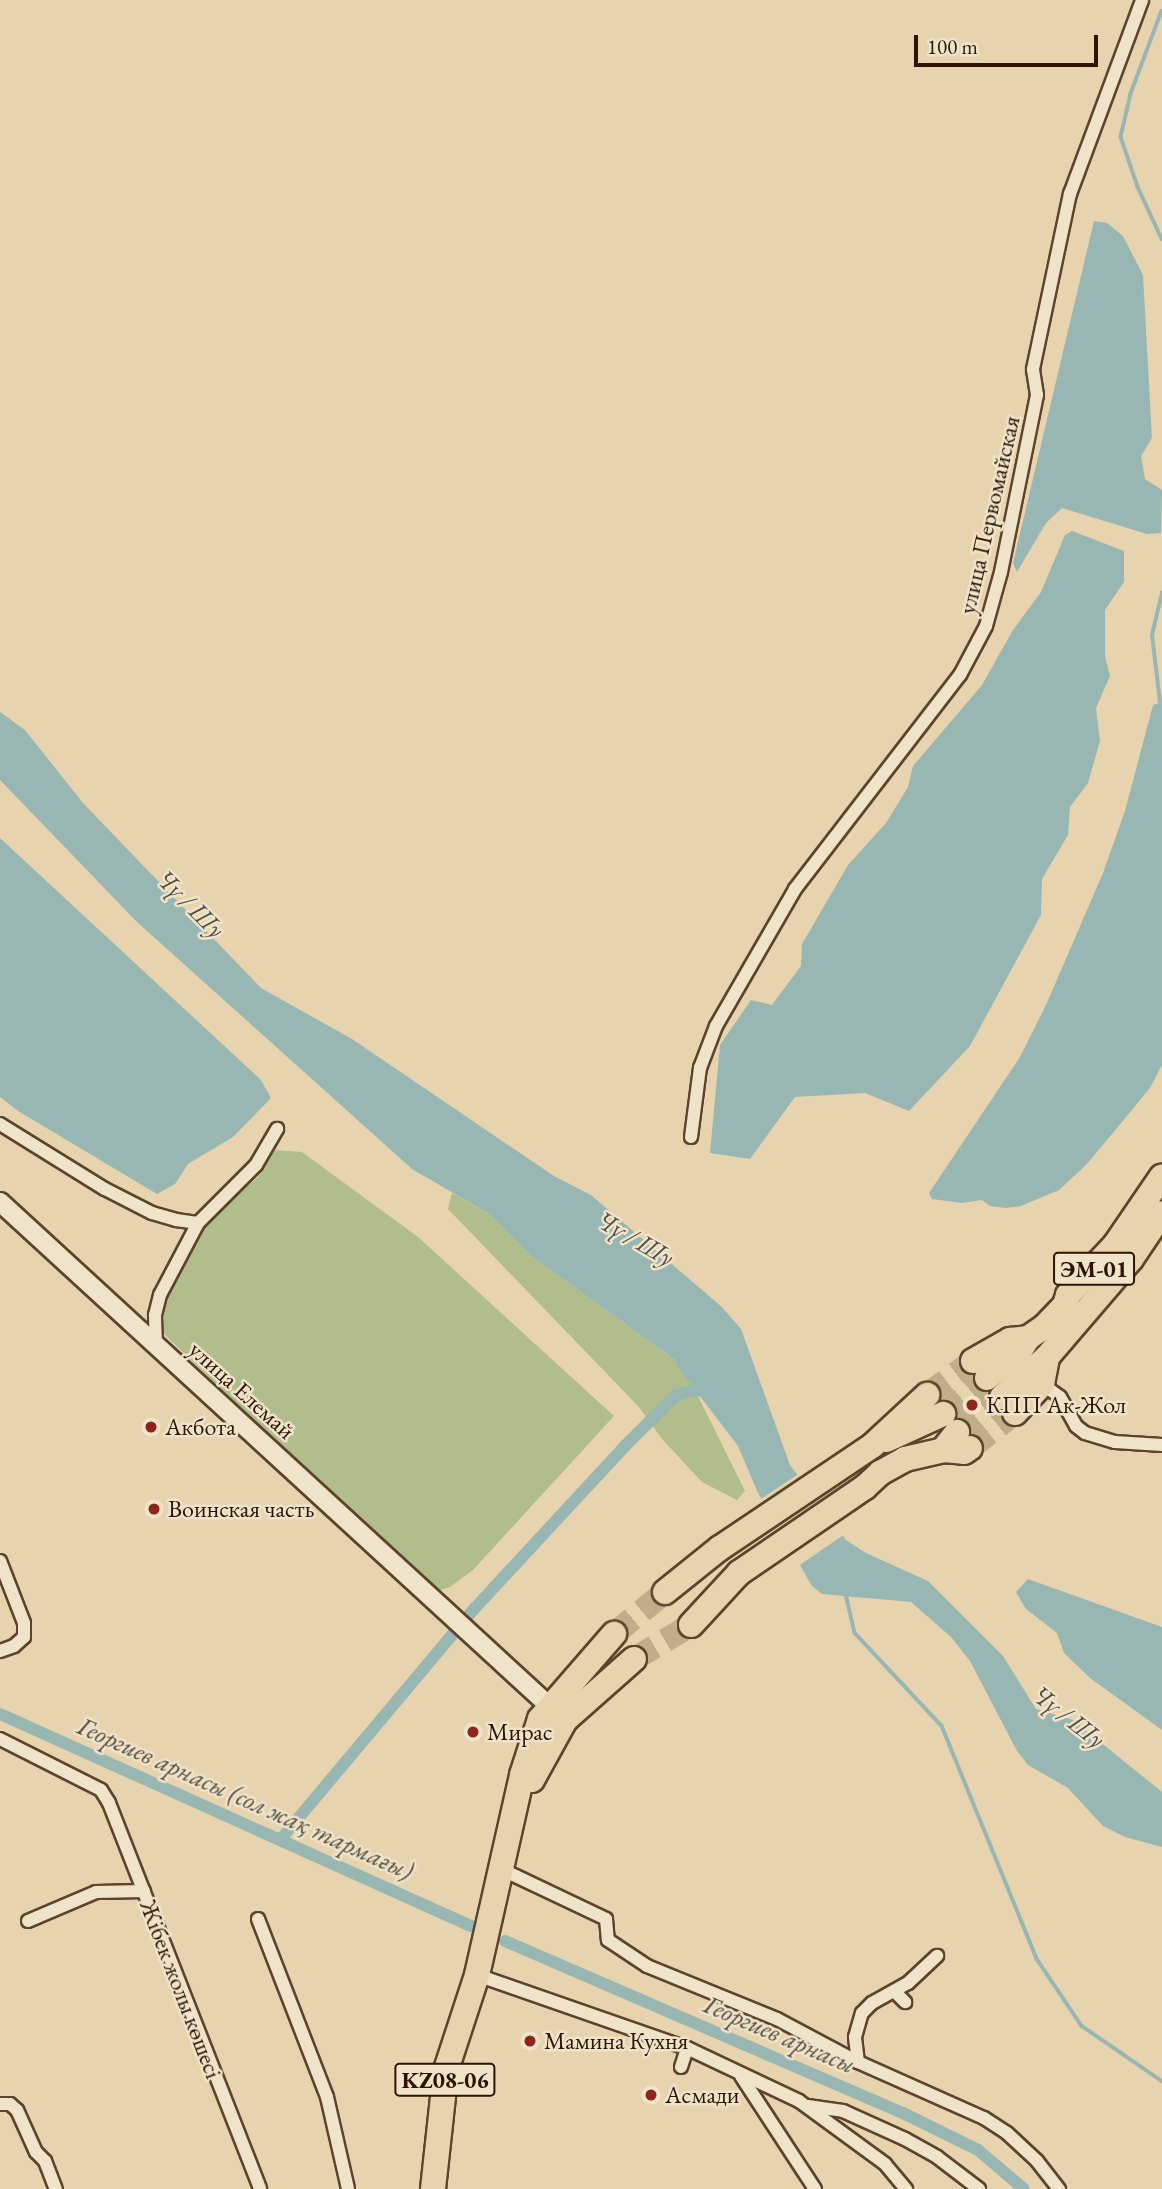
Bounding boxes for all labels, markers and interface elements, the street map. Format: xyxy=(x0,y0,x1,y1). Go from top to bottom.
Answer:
scale bar xyxy=(917,21,1101,65)
text: 100 m xyxy=(927,33,978,60)
street label: улица Первомайская xyxy=(952,413,1026,617)
water label: Чү / Шу xyxy=(149,863,231,945)
water label: Чү / Шу xyxy=(591,1204,679,1274)
road number: ЭМ-01 xyxy=(1052,1250,1136,1288)
street label: улица Елемай xyxy=(183,1335,301,1445)
place label: КПП Ак-Жол xyxy=(986,1391,1126,1419)
marker: КПП Ак-Жол xyxy=(964,1397,980,1413)
place label: Акбота xyxy=(165,1413,236,1441)
marker: Акбота xyxy=(143,1419,159,1435)
place label: Воинская часть xyxy=(168,1495,314,1523)
marker: Воинская часть xyxy=(146,1501,162,1517)
water label: Чү / Шу xyxy=(1025,1679,1111,1755)
water label: Георгиев арнасы (сол жақ тармағы) xyxy=(72,1711,418,1887)
place label: Мирас xyxy=(487,1718,553,1746)
marker: Мирас xyxy=(465,1724,481,1740)
street label: Жібек жолы көшесі xyxy=(134,1895,228,2083)
water label: Георгиев арнасы xyxy=(699,1989,859,2081)
place label: Мамина Кухня xyxy=(544,2027,688,2055)
marker: Мамина Кухня xyxy=(522,2033,538,2049)
road number: KZ08-06 xyxy=(394,2060,496,2100)
place label: Асмади xyxy=(665,2081,740,2109)
marker: Асмади xyxy=(643,2087,659,2103)

